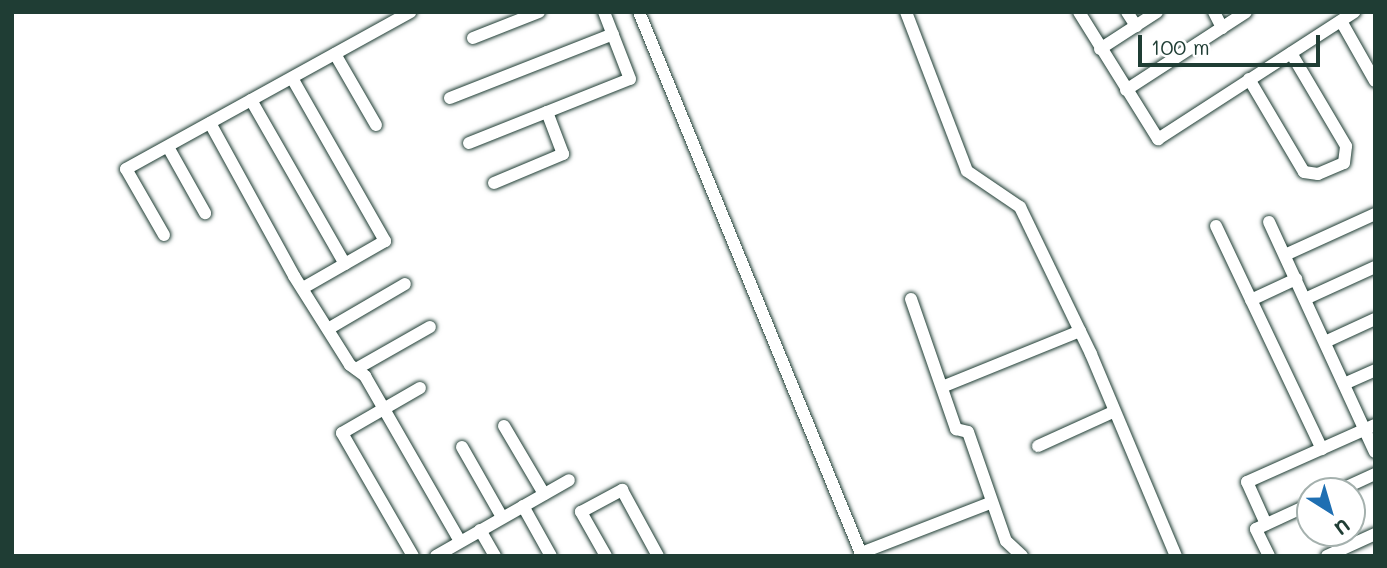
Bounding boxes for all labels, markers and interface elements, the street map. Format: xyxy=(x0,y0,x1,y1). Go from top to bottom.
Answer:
scale bar xyxy=(1142,21,1324,65)
text: 100 m xyxy=(1151,33,1210,60)
north arrow xyxy=(1296,477,1366,547)
text: U xyxy=(1330,514,1356,542)

